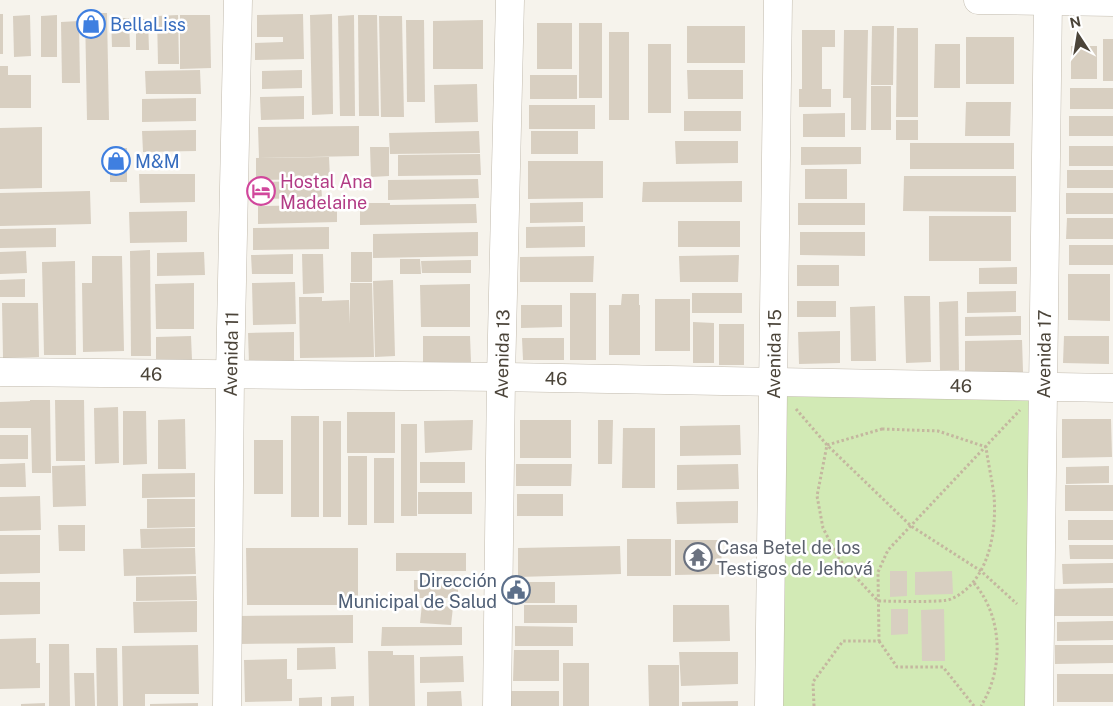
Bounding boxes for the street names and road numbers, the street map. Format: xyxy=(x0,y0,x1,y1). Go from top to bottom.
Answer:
street label: Avenida 13 xyxy=(490,309,513,399)
street label: Avenida 15 xyxy=(762,309,785,399)
street label: Avenida 17 xyxy=(1032,309,1055,399)
street label: Avenida 11 xyxy=(219,311,242,397)
street label: 46 xyxy=(140,363,162,384)
street label: 46 xyxy=(545,367,567,389)
street label: 46 xyxy=(949,375,972,396)

